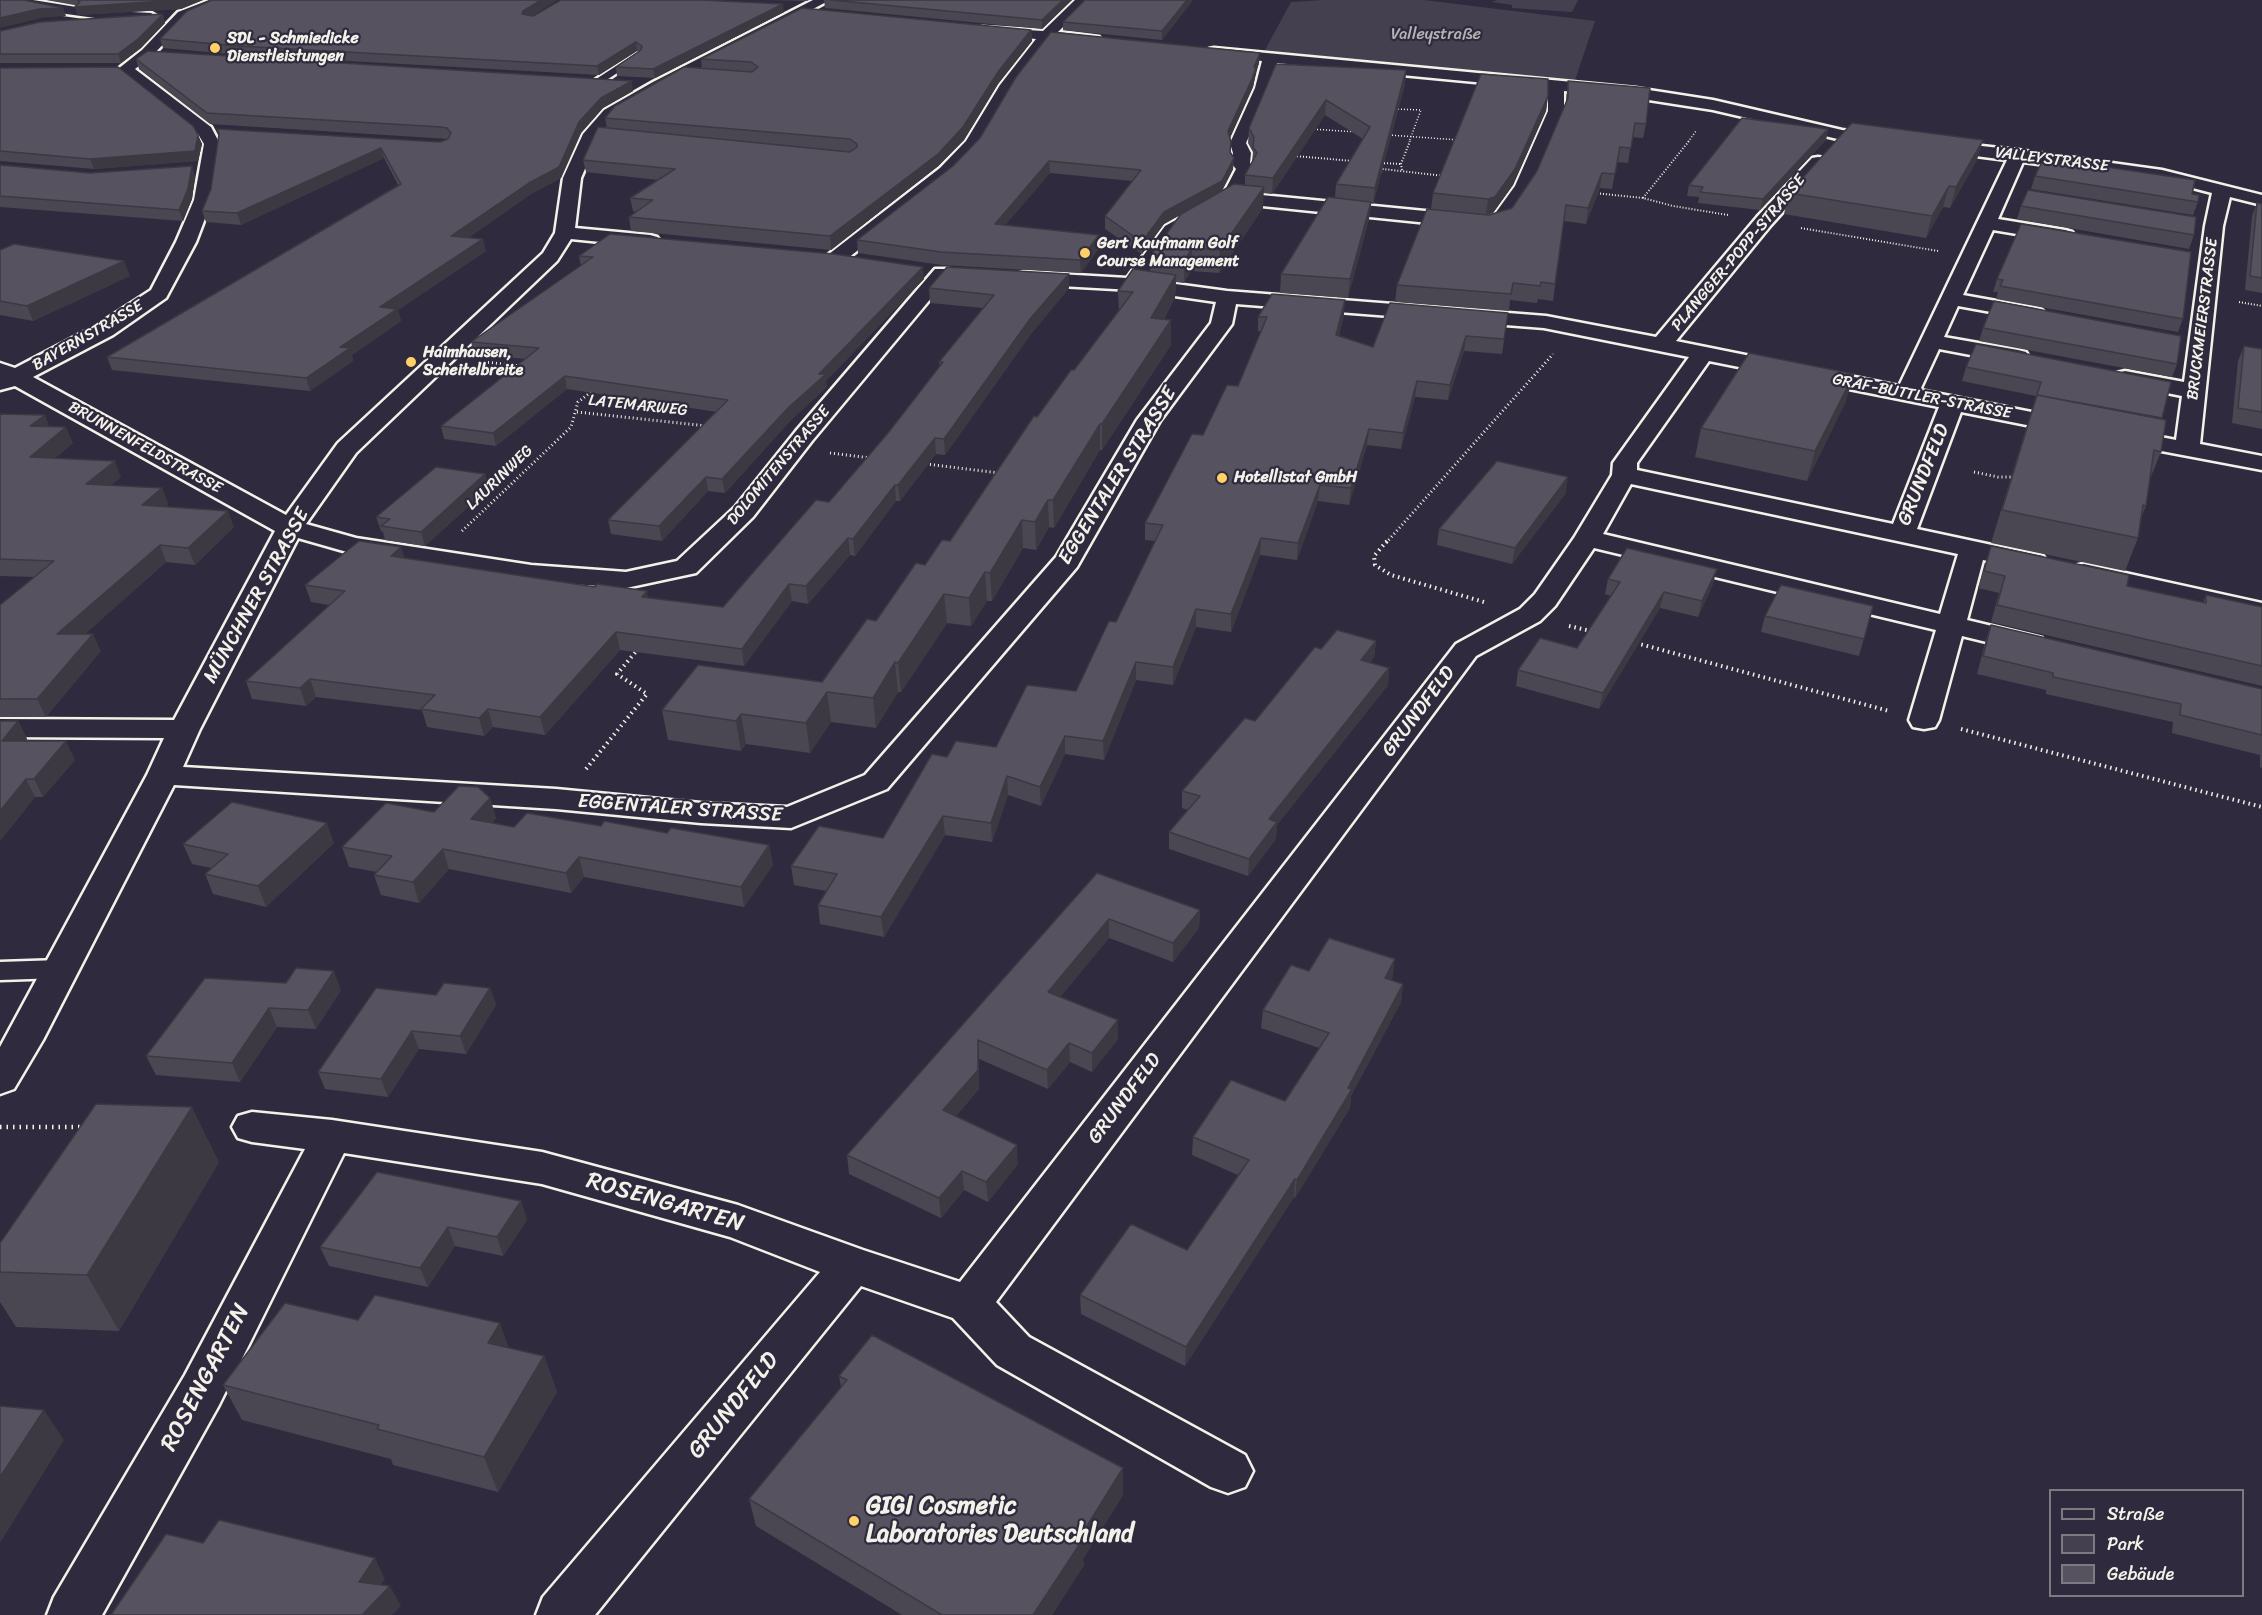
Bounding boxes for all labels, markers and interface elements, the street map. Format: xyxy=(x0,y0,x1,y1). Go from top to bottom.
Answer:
park label: Valleystraße xyxy=(1391,25,1481,45)
place label: SDL - Schmiedicke Dienstleistungen xyxy=(227,29,359,67)
marker: SDL - Schmiedicke Dienstleistungen xyxy=(208,41,222,55)
street label: VALLEYSTRASSE xyxy=(1994,143,2110,177)
street label: PLANGGER-POPP-STRASSE xyxy=(1668,171,1810,335)
place label: Gert Kaufmann Golf Course Management xyxy=(1097,234,1239,272)
street label: BRUCKMEIERSTRASSE xyxy=(2184,237,2222,401)
marker: Gert Kaufmann Golf Course Management xyxy=(1078,246,1092,260)
street label: BAYERNSTRASSE xyxy=(29,297,147,375)
place label: Haimhausen, Scheitelbreite xyxy=(423,343,523,381)
marker: Haimhausen, Scheitelbreite xyxy=(404,355,418,369)
street label: GRAF-BUTTLER-STRASSE xyxy=(1831,370,2013,424)
street label: EGGENTALER STRASSE xyxy=(1054,383,1182,569)
street label: LATEMARWEG xyxy=(587,391,689,421)
street label: BRUNNENFELDSTRASSE xyxy=(65,398,225,498)
street label: DOLOMITENSTRASSE xyxy=(724,403,834,529)
street label: GRUNDFELD xyxy=(1893,421,1955,529)
street label: LAURINWEG xyxy=(463,441,537,515)
place label: Hotellistat GmbH xyxy=(1234,468,1357,488)
marker: Hotellistat GmbH xyxy=(1215,471,1229,485)
street label: MÜNCHNER STRASSE xyxy=(199,504,315,688)
street label: GRUNDFELD xyxy=(1377,662,1461,762)
street label: EGGENTALER STRASSE xyxy=(577,790,783,828)
street label: GRUNDFELD xyxy=(1083,1049,1167,1149)
street label: ROSENGARTEN xyxy=(583,1167,747,1239)
street label: ROSENGARTEN xyxy=(155,1300,257,1456)
street label: GRUNDFELD xyxy=(682,1347,786,1465)
legend xyxy=(2049,1489,2244,1597)
place label: GIGI Cosmetic Laboratories Deutschland xyxy=(866,1493,1134,1549)
text: Straße xyxy=(2107,1498,2164,1530)
marker: GIGI Cosmetic Laboratories Deutschland xyxy=(847,1514,861,1528)
text: Park xyxy=(2107,1528,2144,1560)
text: Gebäude xyxy=(2107,1558,2174,1590)

